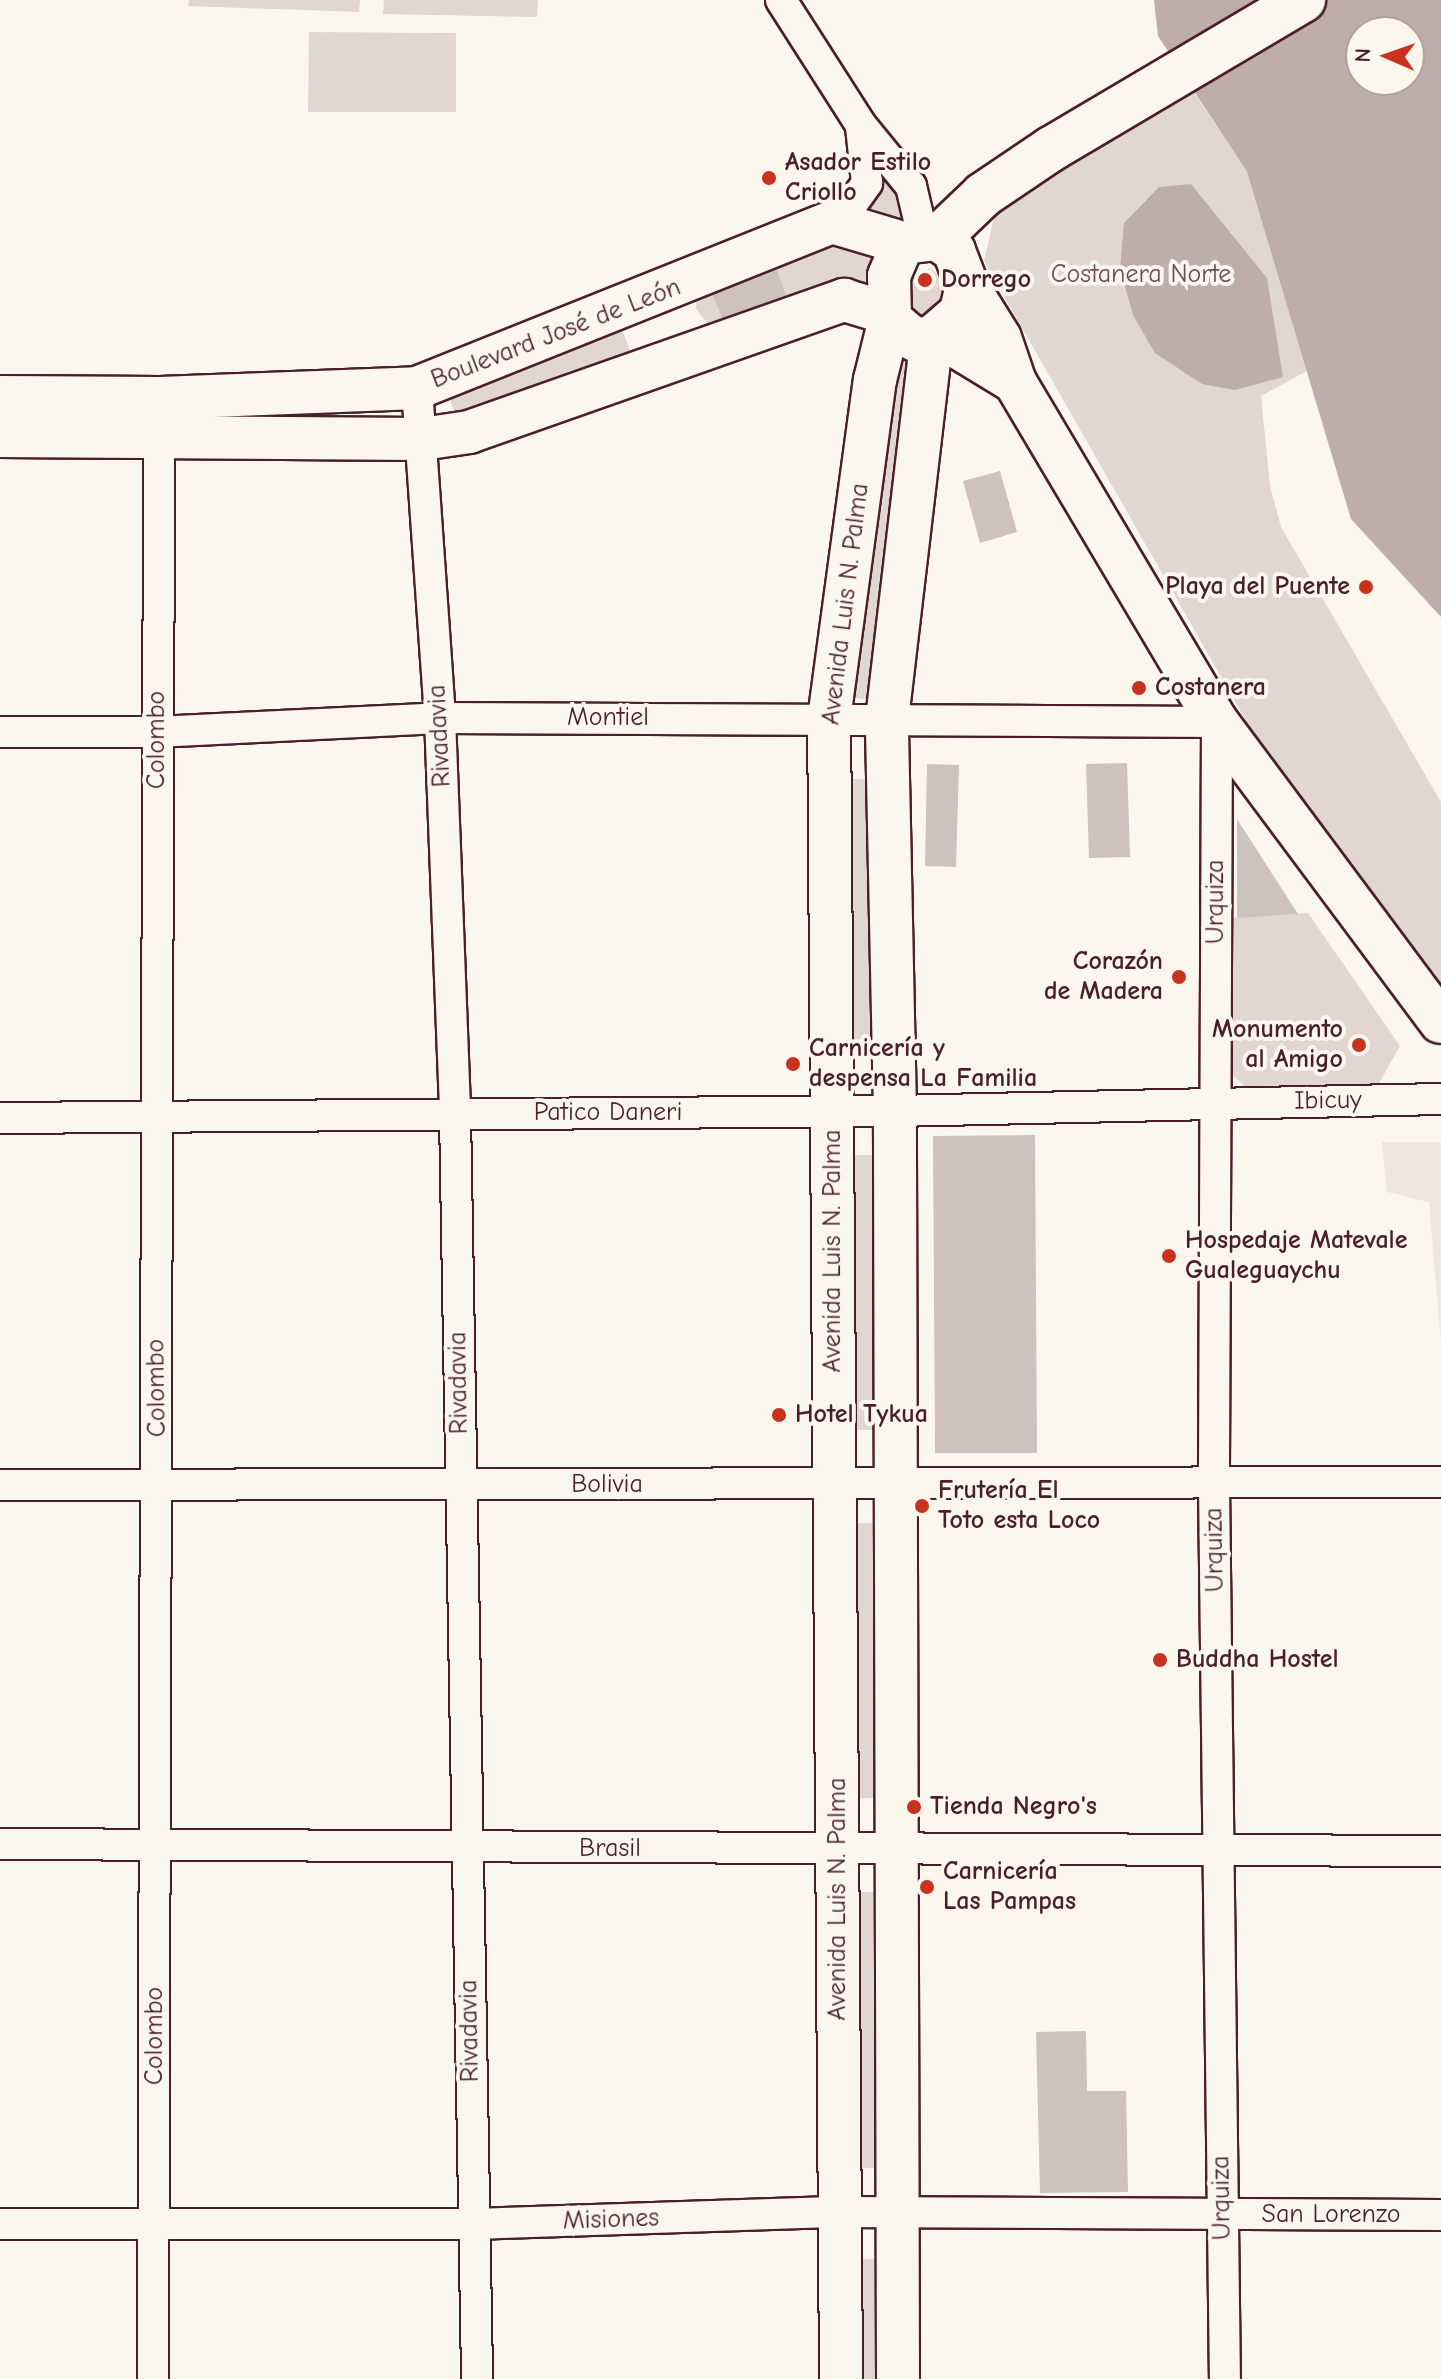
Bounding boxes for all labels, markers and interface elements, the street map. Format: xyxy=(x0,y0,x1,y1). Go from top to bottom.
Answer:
north arrow xyxy=(1345,16,1425,96)
text: N xyxy=(1350,48,1376,63)
place label: Asador Estilo Criollo xyxy=(785,147,931,208)
marker: Asador Estilo Criollo xyxy=(760,169,778,187)
park label: Costanera Norte xyxy=(1051,259,1231,291)
place label: Dorrego xyxy=(941,264,1031,296)
marker: Dorrego xyxy=(916,271,934,289)
street label: Boulevard José de León xyxy=(427,272,685,396)
street label: Avenida Luis N. Palma xyxy=(816,481,876,727)
place label: Playa del Puente xyxy=(1165,571,1350,603)
marker: Playa del Puente xyxy=(1357,578,1375,596)
place label: Costanera xyxy=(1155,672,1266,704)
marker: Costanera xyxy=(1130,679,1148,697)
street label: Rivadavia xyxy=(422,684,458,788)
street label: Colombo xyxy=(141,691,173,789)
street label: Montiel xyxy=(567,702,649,734)
street label: Urquiza xyxy=(1200,860,1232,944)
place label: Corazón de Madera xyxy=(1044,946,1163,1008)
marker: Corazón de Madera xyxy=(1170,968,1188,986)
place label: Monumento al Amigo xyxy=(1212,1014,1343,1076)
place label: Carnicería y despensa La Familia xyxy=(809,1033,1037,1094)
marker: Monumento al Amigo xyxy=(1350,1036,1368,1054)
marker: Carnicería y despensa La Familia xyxy=(784,1055,802,1073)
street label: Ibicuy xyxy=(1294,1085,1362,1117)
street label: Patico Daneri xyxy=(534,1097,682,1129)
street label: Avenida Luis N. Palma xyxy=(817,1129,849,1373)
place label: Hospedaje Matevale Gualeguaychu xyxy=(1185,1225,1408,1286)
marker: Hospedaje Matevale Gualeguaychu xyxy=(1160,1247,1178,1265)
street label: Rivadavia xyxy=(443,1331,475,1435)
street label: Colombo xyxy=(141,1339,173,1437)
place label: Hotel Tykua xyxy=(795,1399,928,1431)
marker: Hotel Tykua xyxy=(770,1406,788,1424)
street label: Bolivia xyxy=(571,1469,643,1501)
place label: Frutería El Toto esta Loco xyxy=(938,1475,1100,1536)
marker: Frutería El Toto esta Loco xyxy=(913,1497,931,1515)
street label: Urquiza xyxy=(1199,1507,1231,1593)
place label: Buddha Hostel xyxy=(1176,1644,1339,1676)
marker: Buddha Hostel xyxy=(1151,1651,1169,1669)
street label: Avenida Luis N. Palma xyxy=(822,1777,854,2021)
place label: Tienda Negro's xyxy=(930,1791,1097,1823)
marker: Tienda Negro's xyxy=(905,1798,923,1816)
street label: Brasil xyxy=(579,1833,641,1865)
place label: Carnicería Las Pampas xyxy=(943,1856,1076,1918)
marker: Carnicería Las Pampas xyxy=(918,1878,936,1896)
street label: Rivadavia xyxy=(454,1979,486,2083)
street label: Colombo xyxy=(139,1987,171,2085)
street label: Urquiza xyxy=(1206,2155,1238,2241)
street label: San Lorenzo xyxy=(1262,2199,1400,2231)
street label: Misiones xyxy=(562,2203,660,2237)

